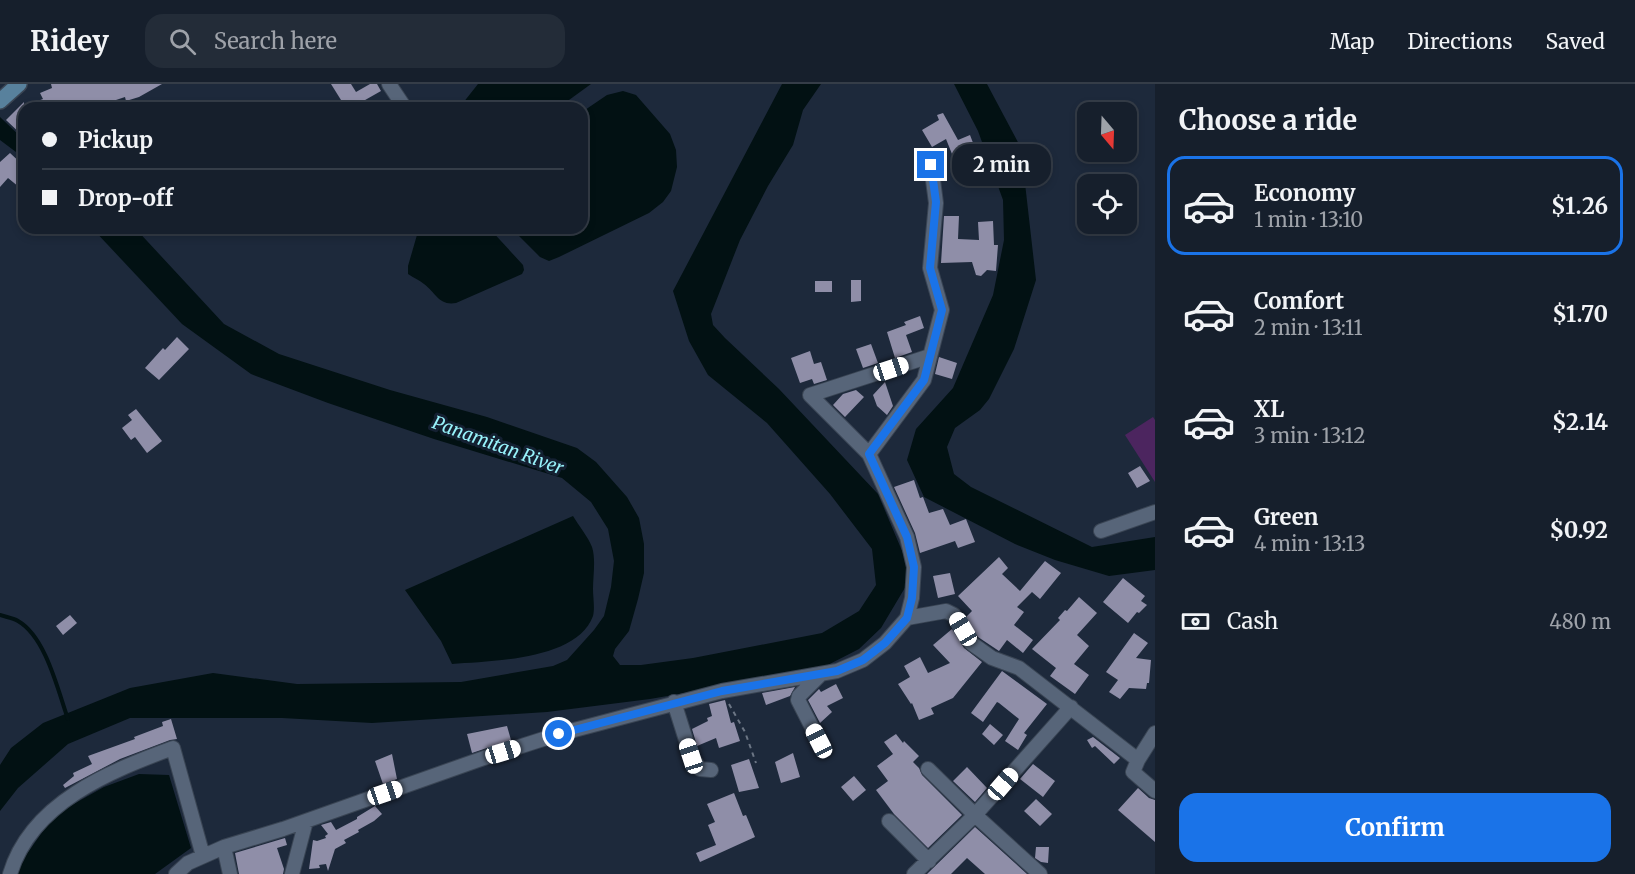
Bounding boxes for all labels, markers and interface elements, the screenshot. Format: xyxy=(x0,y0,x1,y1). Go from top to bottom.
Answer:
search box xyxy=(145,14,565,68)
text: Ridey xyxy=(30,23,109,59)
icon: search xyxy=(166,25,199,58)
text: Search here xyxy=(214,27,337,55)
text: Map xyxy=(1330,28,1374,55)
text: Directions xyxy=(1407,28,1512,55)
text: Saved xyxy=(1545,28,1605,55)
north arrow xyxy=(1077,102,1137,162)
map controls xyxy=(1077,102,1137,234)
text: Choose a ride xyxy=(1179,103,1357,137)
text: Pickup xyxy=(78,126,153,154)
callout: 2 min xyxy=(952,144,1051,186)
route end xyxy=(917,151,944,178)
text: 2 min xyxy=(973,152,1030,177)
button: locate xyxy=(1077,174,1137,234)
icon: car xyxy=(1182,179,1236,233)
text: Economy xyxy=(1254,179,1355,207)
text: Drop-off xyxy=(78,184,173,212)
text: $1.26 xyxy=(1551,192,1608,220)
text: 1 min · 13:10 xyxy=(1254,207,1363,232)
icon: car xyxy=(1182,287,1236,341)
text: Comfort xyxy=(1254,287,1344,315)
text: $1.70 xyxy=(1552,300,1608,328)
text: 2 min · 13:11 xyxy=(1254,315,1363,340)
car xyxy=(871,355,911,383)
icon: car xyxy=(1182,395,1236,449)
text: XL xyxy=(1254,395,1284,423)
text: $2.14 xyxy=(1552,408,1608,436)
water label: Panamitan River xyxy=(429,411,567,480)
text: 3 min · 13:12 xyxy=(1254,423,1365,448)
icon: car xyxy=(1182,503,1236,557)
text: Green xyxy=(1254,503,1318,531)
text: $0.92 xyxy=(1550,516,1608,544)
text: 4 min · 13:13 xyxy=(1254,531,1365,556)
icon: cash xyxy=(1179,605,1212,638)
text: Cash xyxy=(1227,607,1278,635)
car xyxy=(946,609,980,649)
text: 480 m xyxy=(1549,609,1611,634)
route start xyxy=(545,720,572,747)
car xyxy=(803,721,835,761)
car xyxy=(677,736,705,776)
car xyxy=(483,738,523,766)
car xyxy=(984,765,1022,803)
car xyxy=(365,779,405,807)
button: Confirm xyxy=(1179,793,1611,862)

